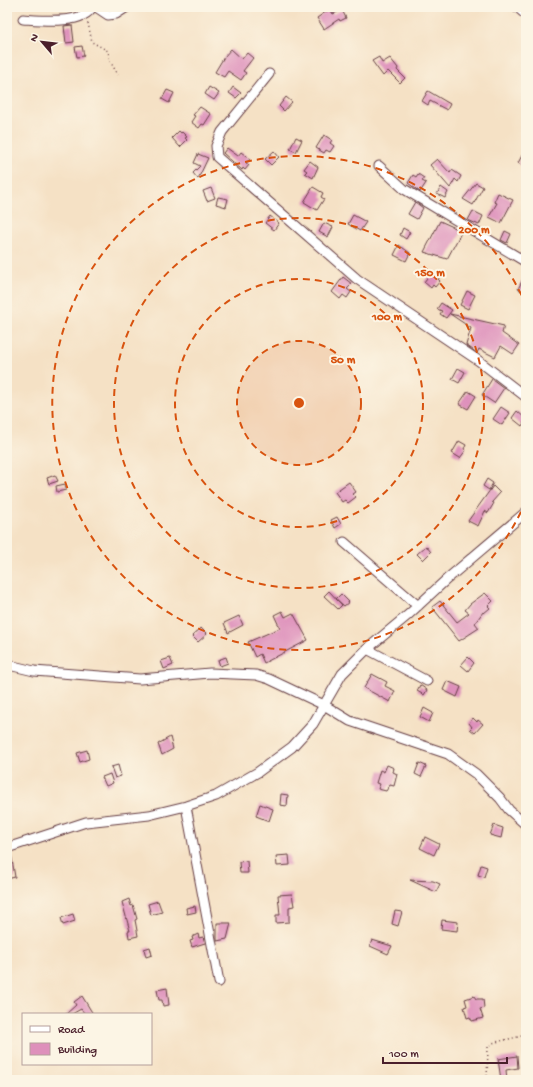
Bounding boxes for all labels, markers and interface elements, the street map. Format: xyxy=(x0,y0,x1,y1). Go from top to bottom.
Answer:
north arrow xyxy=(22,22,62,62)
text: N xyxy=(28,32,42,44)
text: 200 m xyxy=(459,224,490,238)
text: 150 m xyxy=(414,267,445,281)
text: 100 m xyxy=(371,311,402,325)
text: 50 m xyxy=(331,354,356,368)
centre of rings xyxy=(292,396,306,410)
legend xyxy=(22,1013,152,1065)
text: Road xyxy=(58,1024,85,1038)
scale bar xyxy=(383,1039,507,1065)
text: Building xyxy=(57,1044,97,1058)
text: 100 m xyxy=(388,1048,419,1062)

